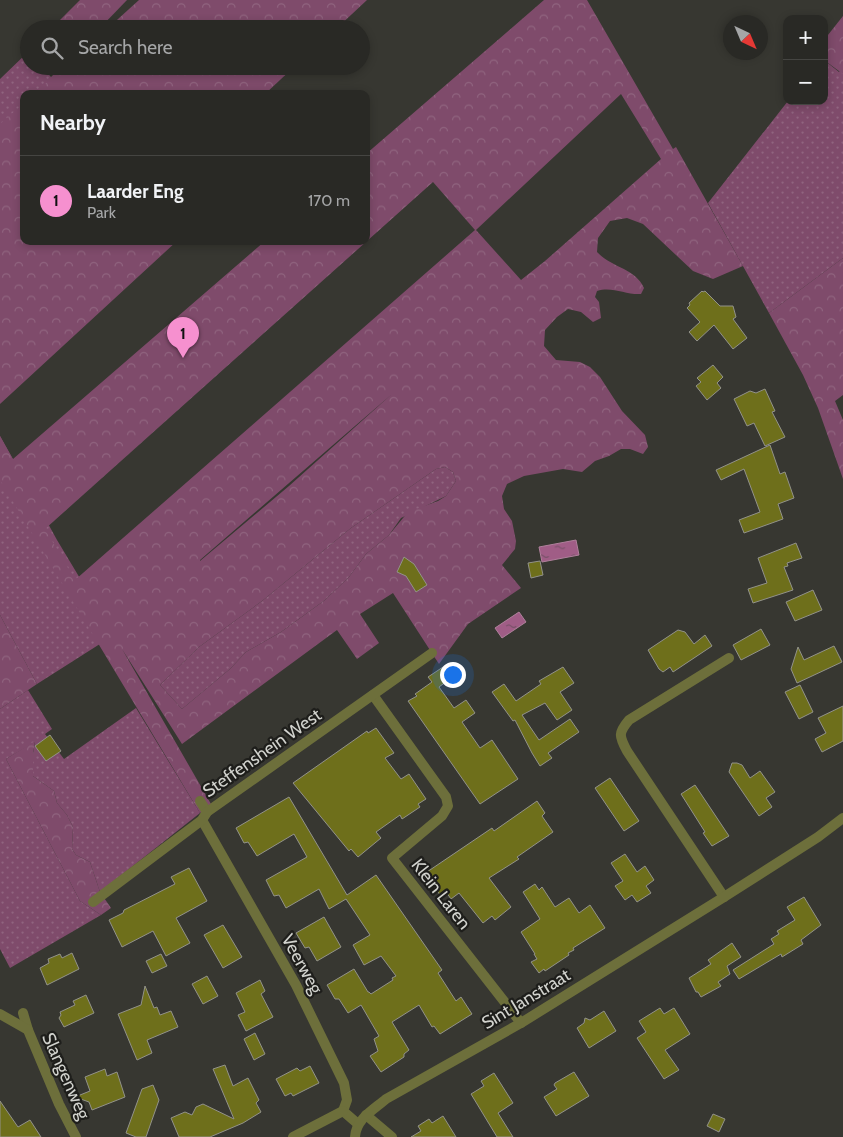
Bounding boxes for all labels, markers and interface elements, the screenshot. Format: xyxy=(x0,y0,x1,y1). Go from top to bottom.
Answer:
north arrow xyxy=(723,15,768,60)
map controls xyxy=(783,15,828,105)
button: + xyxy=(783,15,828,60)
search box xyxy=(20,20,370,75)
icon: search xyxy=(38,34,66,62)
text: Search here xyxy=(78,36,172,59)
button: − xyxy=(783,60,828,105)
text: Nearby xyxy=(40,110,106,135)
text: Laarder Eng xyxy=(87,180,183,203)
text: 1 xyxy=(53,191,59,210)
text: 170 m xyxy=(308,191,350,210)
text: Park xyxy=(87,203,116,222)
pin: 1 xyxy=(167,317,199,358)
your location xyxy=(440,662,466,688)
street label: Steffenshein West xyxy=(198,704,326,802)
street label: Klein Laren xyxy=(407,854,475,934)
street label: Veerweg xyxy=(277,930,328,999)
street label: Sint Janstraat xyxy=(478,964,574,1034)
street label: Slangenweg xyxy=(37,1029,95,1124)

